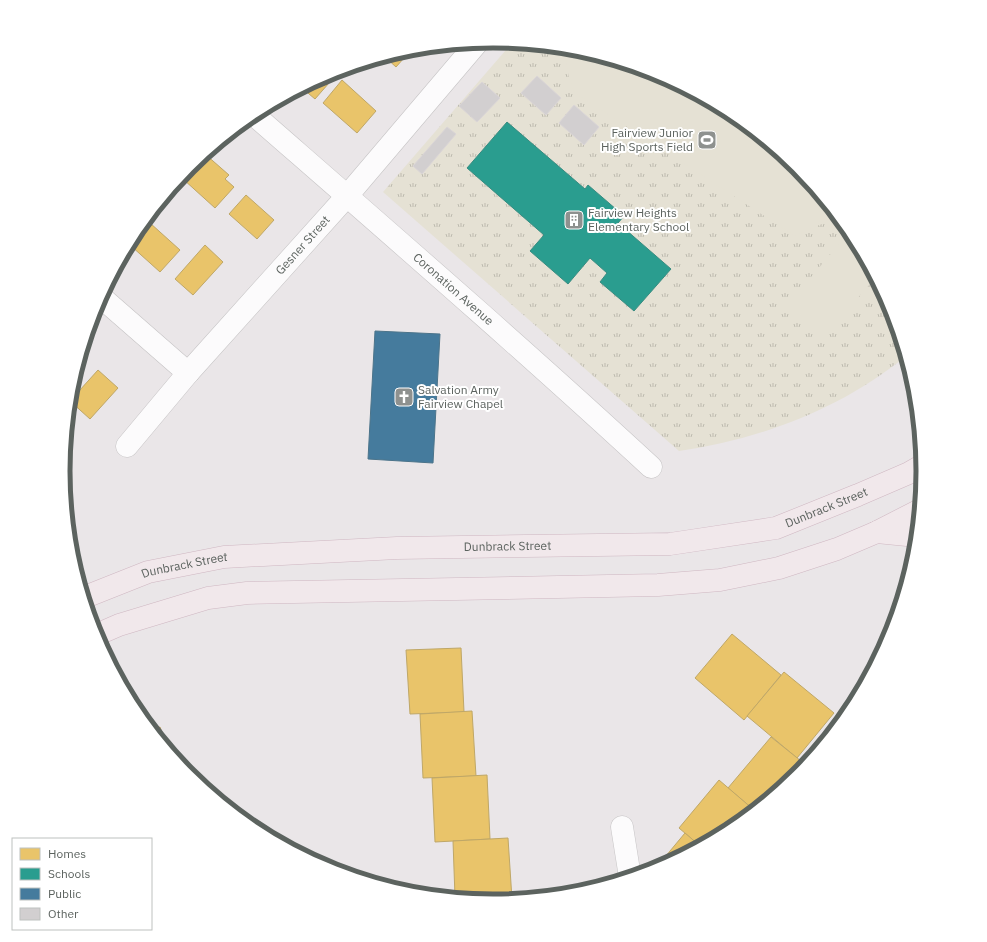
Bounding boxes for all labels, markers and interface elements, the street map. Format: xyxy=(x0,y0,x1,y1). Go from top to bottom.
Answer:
place label: Fairview Junior High Sports Field xyxy=(601,125,694,154)
sports icon: Fairview Junior High Sports Field xyxy=(696,129,718,151)
place label: Fairview Heights Elementary School xyxy=(588,205,689,234)
building icon: Fairview Heights Elementary School xyxy=(563,209,585,231)
street label: Gesner Street xyxy=(272,212,333,278)
street label: Coronation Avenue xyxy=(410,249,497,329)
place label: Salvation Army Fairview Chapel xyxy=(418,382,503,411)
church icon: Salvation Army Fairview Chapel xyxy=(393,386,415,408)
street label: Dunbrack Street xyxy=(783,484,870,531)
street label: Dunbrack Street xyxy=(464,538,551,554)
street label: Dunbrack Street xyxy=(139,549,228,581)
legend xyxy=(12,838,152,930)
text: Homes xyxy=(48,846,86,861)
text: Schools xyxy=(48,866,91,881)
text: Public xyxy=(48,886,81,901)
text: Other xyxy=(48,906,79,921)

